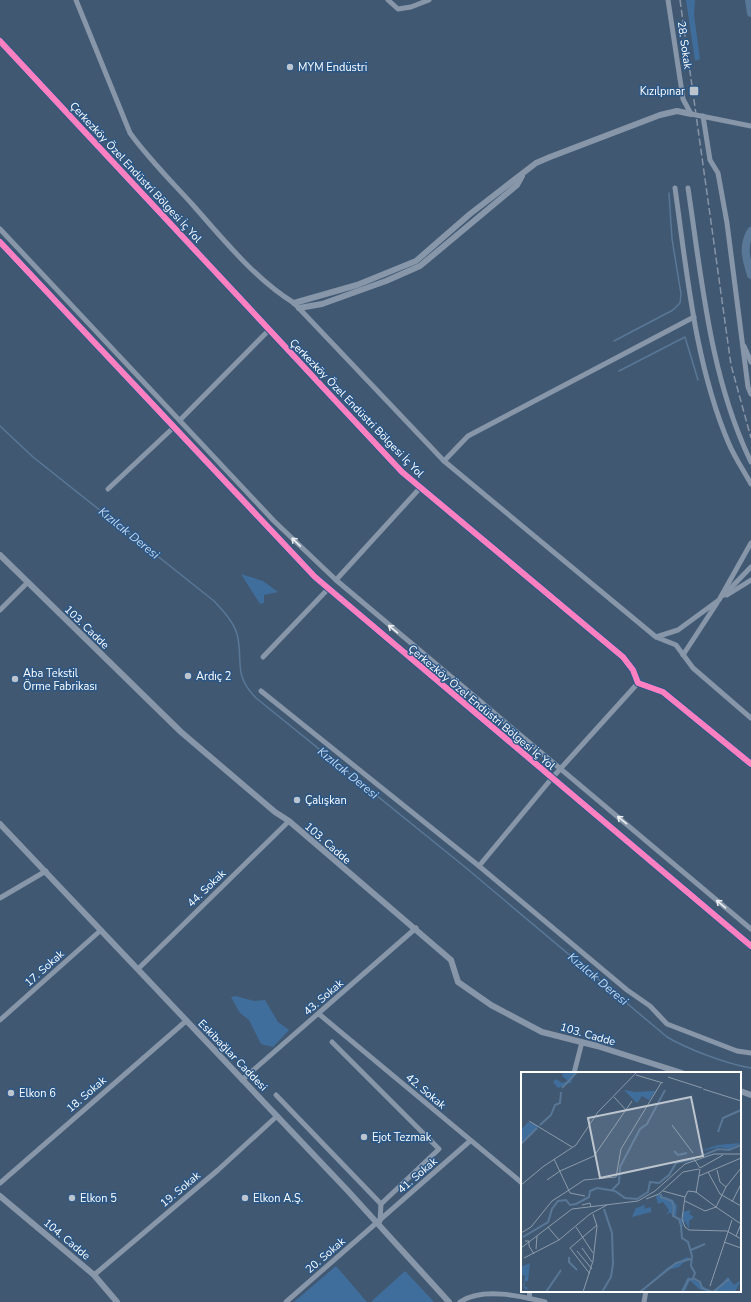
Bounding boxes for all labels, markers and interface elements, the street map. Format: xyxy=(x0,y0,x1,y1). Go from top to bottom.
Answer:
street label: 28. Sokak xyxy=(674,20,695,70)
place label: MYM Endüstri xyxy=(298,60,367,75)
marker: MYM Endüstri xyxy=(285,62,295,72)
place label: Kızılpınar xyxy=(640,84,685,99)
marker: Kızılpınar xyxy=(688,85,700,97)
street label: Çerkezköy Özel Endüstri Bölgesi İç Yol xyxy=(66,99,206,247)
street label: Çerkezköy Özel Endüstri Bölgesi İç Yol xyxy=(286,336,428,482)
water label: Kızılcık Deresi xyxy=(95,503,163,563)
one-way arrow xyxy=(291,537,301,547)
street label: 103. Cadde xyxy=(61,602,112,653)
one-way arrow xyxy=(388,624,399,633)
street label: Çerkezköy Özel Endüstri Bölgesi İç Yol xyxy=(405,641,559,774)
place label: Aba Tekstil Örme Fabrikası xyxy=(23,666,97,694)
place label: Ardıç 2 xyxy=(196,669,231,684)
marker: Ardıç 2 xyxy=(183,671,193,681)
marker: Aba Tekstil Örme Fabrikası xyxy=(10,674,20,684)
water label: Kızılcık Deresi xyxy=(314,743,382,803)
place label: Çalışkan xyxy=(305,793,347,808)
marker: Çalışkan xyxy=(292,795,302,805)
one-way arrow xyxy=(616,815,627,824)
street label: 103. Cadde xyxy=(301,819,354,868)
street label: 44. Sokak xyxy=(184,866,229,910)
one-way arrow xyxy=(716,899,727,908)
street label: 17. Sokak xyxy=(21,946,68,990)
water label: Kızılcık Deresi xyxy=(565,949,632,1009)
street label: 43. Sokak xyxy=(300,976,347,1019)
street label: Eskibağlar Caddesi xyxy=(195,1016,271,1094)
street label: 103. Cadde xyxy=(558,1019,617,1050)
street label: 42. Sokak xyxy=(402,1070,449,1113)
inset map xyxy=(521,1072,741,1292)
street label: 18. Sokak xyxy=(63,1073,110,1116)
place label: Elkon 6 xyxy=(19,1086,56,1101)
marker: Elkon 6 xyxy=(6,1088,16,1098)
place label: Ejot Tezmak xyxy=(372,1130,432,1145)
marker: Ejot Tezmak xyxy=(359,1132,369,1142)
street label: 41. Sokak xyxy=(394,1154,441,1197)
street label: 19. Sokak xyxy=(157,1168,204,1211)
place label: Elkon 5 xyxy=(80,1191,117,1206)
place label: Elkon A.Ş. xyxy=(253,1191,303,1206)
marker: Elkon 5 xyxy=(67,1193,77,1203)
marker: Elkon A.Ş. xyxy=(240,1193,250,1203)
street label: 104. Cadde xyxy=(40,1215,93,1263)
street label: 20. Sokak xyxy=(302,1234,349,1277)

